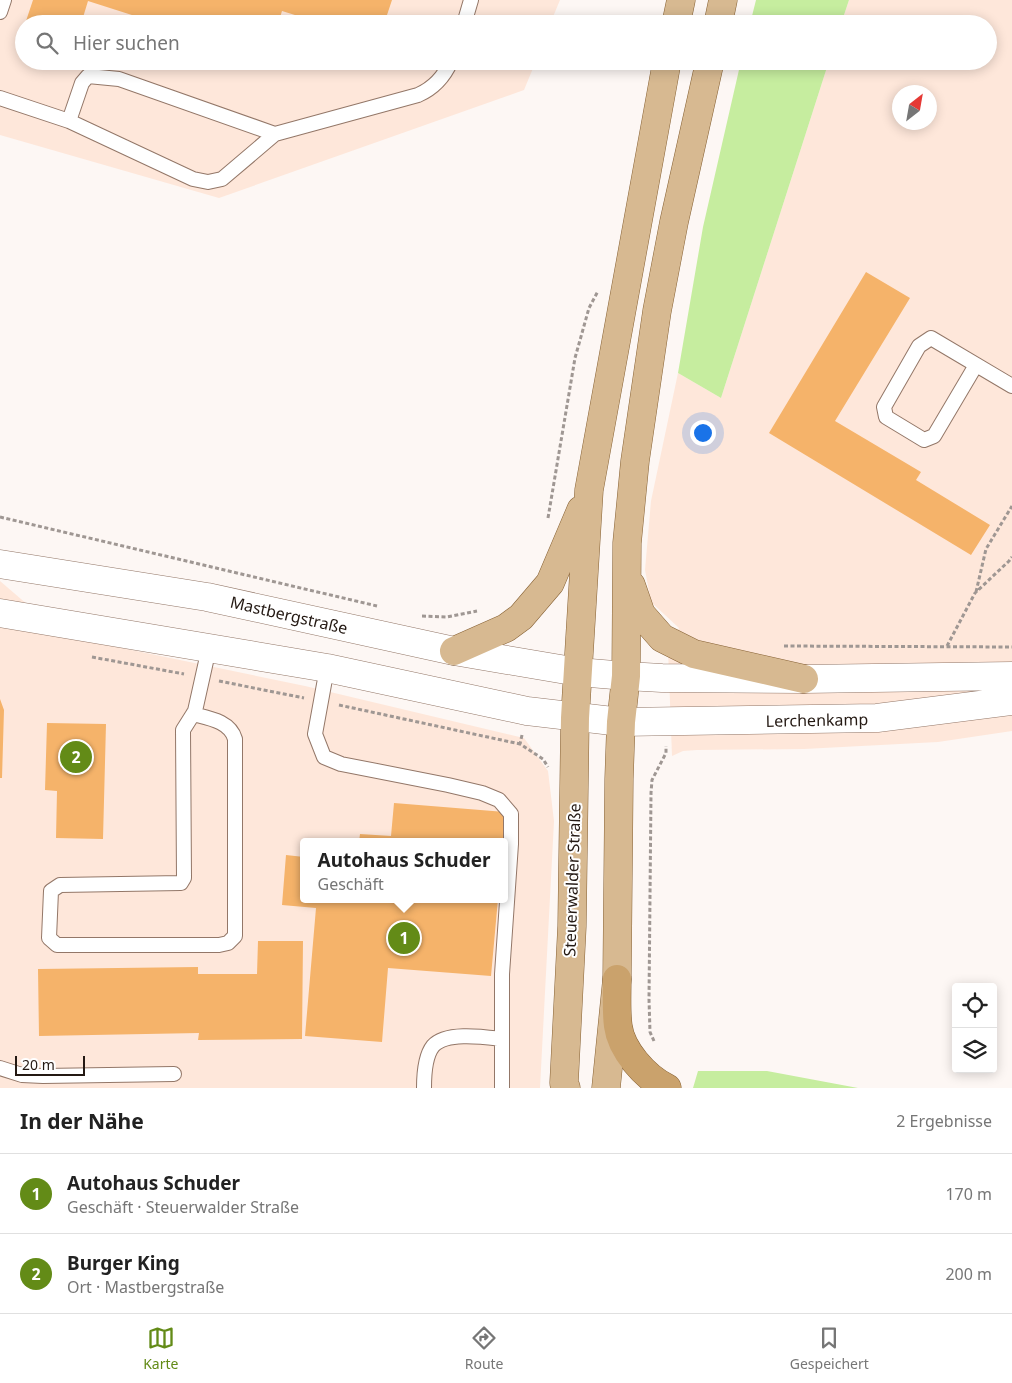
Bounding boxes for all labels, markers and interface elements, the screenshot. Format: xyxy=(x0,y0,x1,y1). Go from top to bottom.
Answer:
search box xyxy=(15,15,997,70)
icon: search xyxy=(33,29,61,57)
text: Hier suchen xyxy=(73,30,180,56)
north arrow xyxy=(892,85,937,130)
your location xyxy=(690,420,716,446)
street label: Mastbergstraße xyxy=(228,591,350,639)
street label: Lerchenkamp xyxy=(766,708,868,732)
pin: 2 xyxy=(60,738,92,776)
street label: Steuerwalder Straße xyxy=(558,803,586,957)
popup xyxy=(300,838,508,903)
text: Autohaus Schuder xyxy=(318,847,491,873)
text: Geschäft xyxy=(318,873,384,895)
pin: 1 xyxy=(388,919,420,957)
map controls xyxy=(952,983,997,1073)
button: locate xyxy=(952,983,997,1028)
button: layers xyxy=(952,1028,997,1073)
scale bar xyxy=(15,1053,85,1076)
text: 20 m xyxy=(22,1055,55,1074)
text: In der Nähe xyxy=(20,1107,144,1135)
text: 2 Ergebnisse xyxy=(896,1110,992,1132)
text: Autohaus Schuder xyxy=(67,1170,240,1196)
text: 1 xyxy=(31,1183,41,1205)
text: 170 m xyxy=(945,1183,992,1205)
text: Geschäft · Steuerwalder Straße xyxy=(67,1196,299,1218)
text: Burger King xyxy=(67,1250,180,1276)
text: 2 xyxy=(31,1263,41,1285)
text: 200 m xyxy=(945,1263,992,1285)
text: Ort · Mastbergstraße xyxy=(67,1276,224,1298)
tab: Karte xyxy=(143,1324,178,1373)
tab: Route xyxy=(465,1324,503,1373)
tab: Gespeichert xyxy=(790,1324,869,1373)

